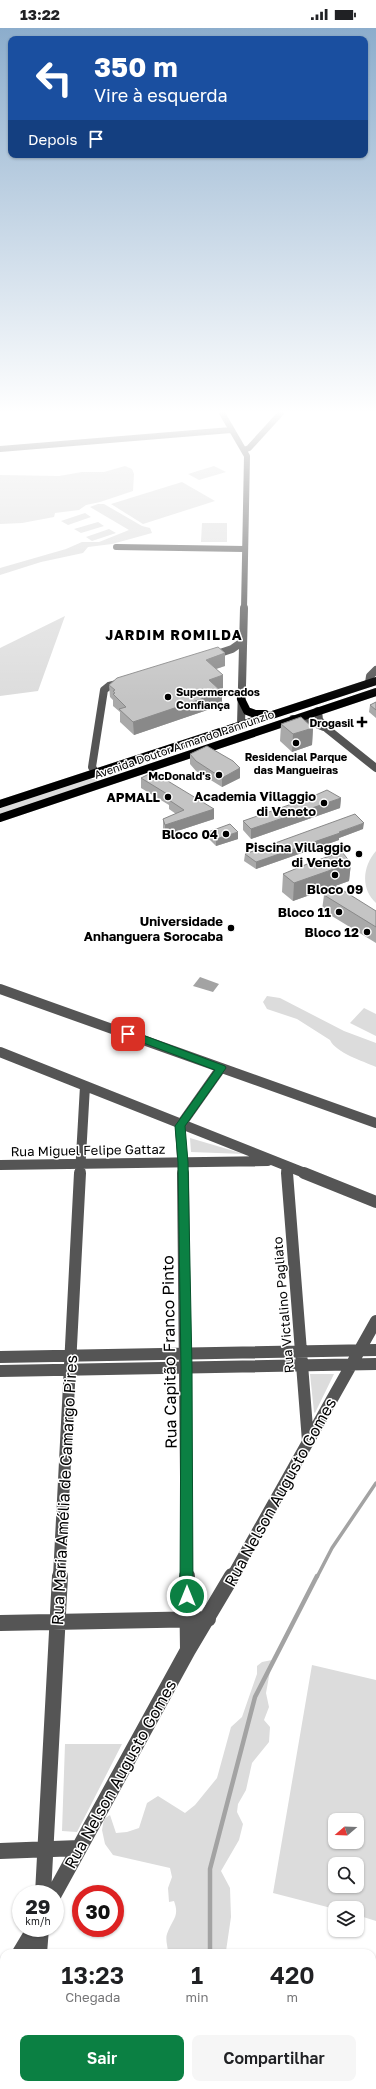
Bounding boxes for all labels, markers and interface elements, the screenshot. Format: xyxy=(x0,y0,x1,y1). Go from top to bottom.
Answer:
text: 13:22 xyxy=(20,5,60,23)
text: 350 m xyxy=(94,50,178,83)
icon: left xyxy=(28,52,80,104)
text: Vire à esquerda xyxy=(94,84,228,106)
icon: arrive xyxy=(85,128,107,150)
text: Depois xyxy=(28,130,77,148)
district label: JARDIM ROMILDA xyxy=(105,626,243,643)
place label: Supermercados Confiança xyxy=(176,685,260,711)
marker: Supermercados Confiança xyxy=(163,692,173,702)
street label: Avenida Doutor Armando Pannunzio xyxy=(92,707,276,781)
place label: Drogasil xyxy=(309,716,354,729)
marker: Drogasil xyxy=(357,717,367,727)
marker: Residencial Parque das Mangueiras xyxy=(291,738,301,748)
place label: Residencial Parque das Mangueiras xyxy=(245,750,348,776)
place label: McDonald's xyxy=(148,769,211,782)
marker: McDonald's xyxy=(214,770,224,780)
place label: Academia Villaggio di Veneto xyxy=(194,788,316,819)
place label: APMALL xyxy=(106,789,161,805)
marker: APMALL xyxy=(163,792,173,802)
marker: Academia Villaggio di Veneto xyxy=(319,798,329,808)
place label: Bloco 04 xyxy=(162,826,218,842)
marker: Bloco 04 xyxy=(221,829,231,839)
place label: Piscina Villaggio di Veneto xyxy=(245,839,351,870)
marker: Piscina Villaggio di Veneto xyxy=(354,849,364,859)
marker: Bloco 09 xyxy=(330,870,340,880)
place label: Bloco 09 xyxy=(307,881,363,897)
place label: Bloco 11 xyxy=(278,904,331,920)
marker: Bloco 11 xyxy=(334,907,344,917)
place label: Universidade Anhanguera Sorocaba xyxy=(84,913,223,944)
marker: Universidade Anhanguera Sorocaba xyxy=(226,923,236,933)
place label: Bloco 12 xyxy=(305,924,359,940)
marker: Bloco 12 xyxy=(362,927,372,937)
pin xyxy=(111,1017,145,1051)
icon: arrive xyxy=(117,1023,139,1045)
street label: Rua Miguel Felipe Gattaz xyxy=(11,1141,166,1159)
street label: Rua Victalino Pagliato xyxy=(269,1236,297,1374)
street label: Rua Capitão Franco Pinto xyxy=(157,1255,181,1449)
street label: Rua Maria Amélia de Camargo Pires xyxy=(47,1354,81,1626)
street label: Rua Nelson Augusto Gomes xyxy=(220,1394,340,1590)
position arrow xyxy=(166,1575,208,1617)
street label: Rua Nelson Augusto Gomes xyxy=(60,1676,180,1872)
north arrow xyxy=(328,1813,364,1849)
map controls xyxy=(328,1813,364,1937)
button: search xyxy=(328,1857,364,1893)
speed limit sign: 30 xyxy=(72,1885,124,1937)
text: 29 xyxy=(26,1894,50,1918)
button: layers xyxy=(328,1901,364,1937)
text: km/h xyxy=(25,1915,51,1927)
text: 13:23 xyxy=(61,1960,124,1989)
text: 1 xyxy=(191,1960,203,1989)
text: 420 xyxy=(270,1960,315,1989)
text: Chegada xyxy=(65,1989,120,2005)
text: min xyxy=(186,1989,209,2005)
text: m xyxy=(287,1989,298,2005)
button: Sair xyxy=(20,2035,184,2081)
button: Compartilhar xyxy=(192,2035,356,2081)

